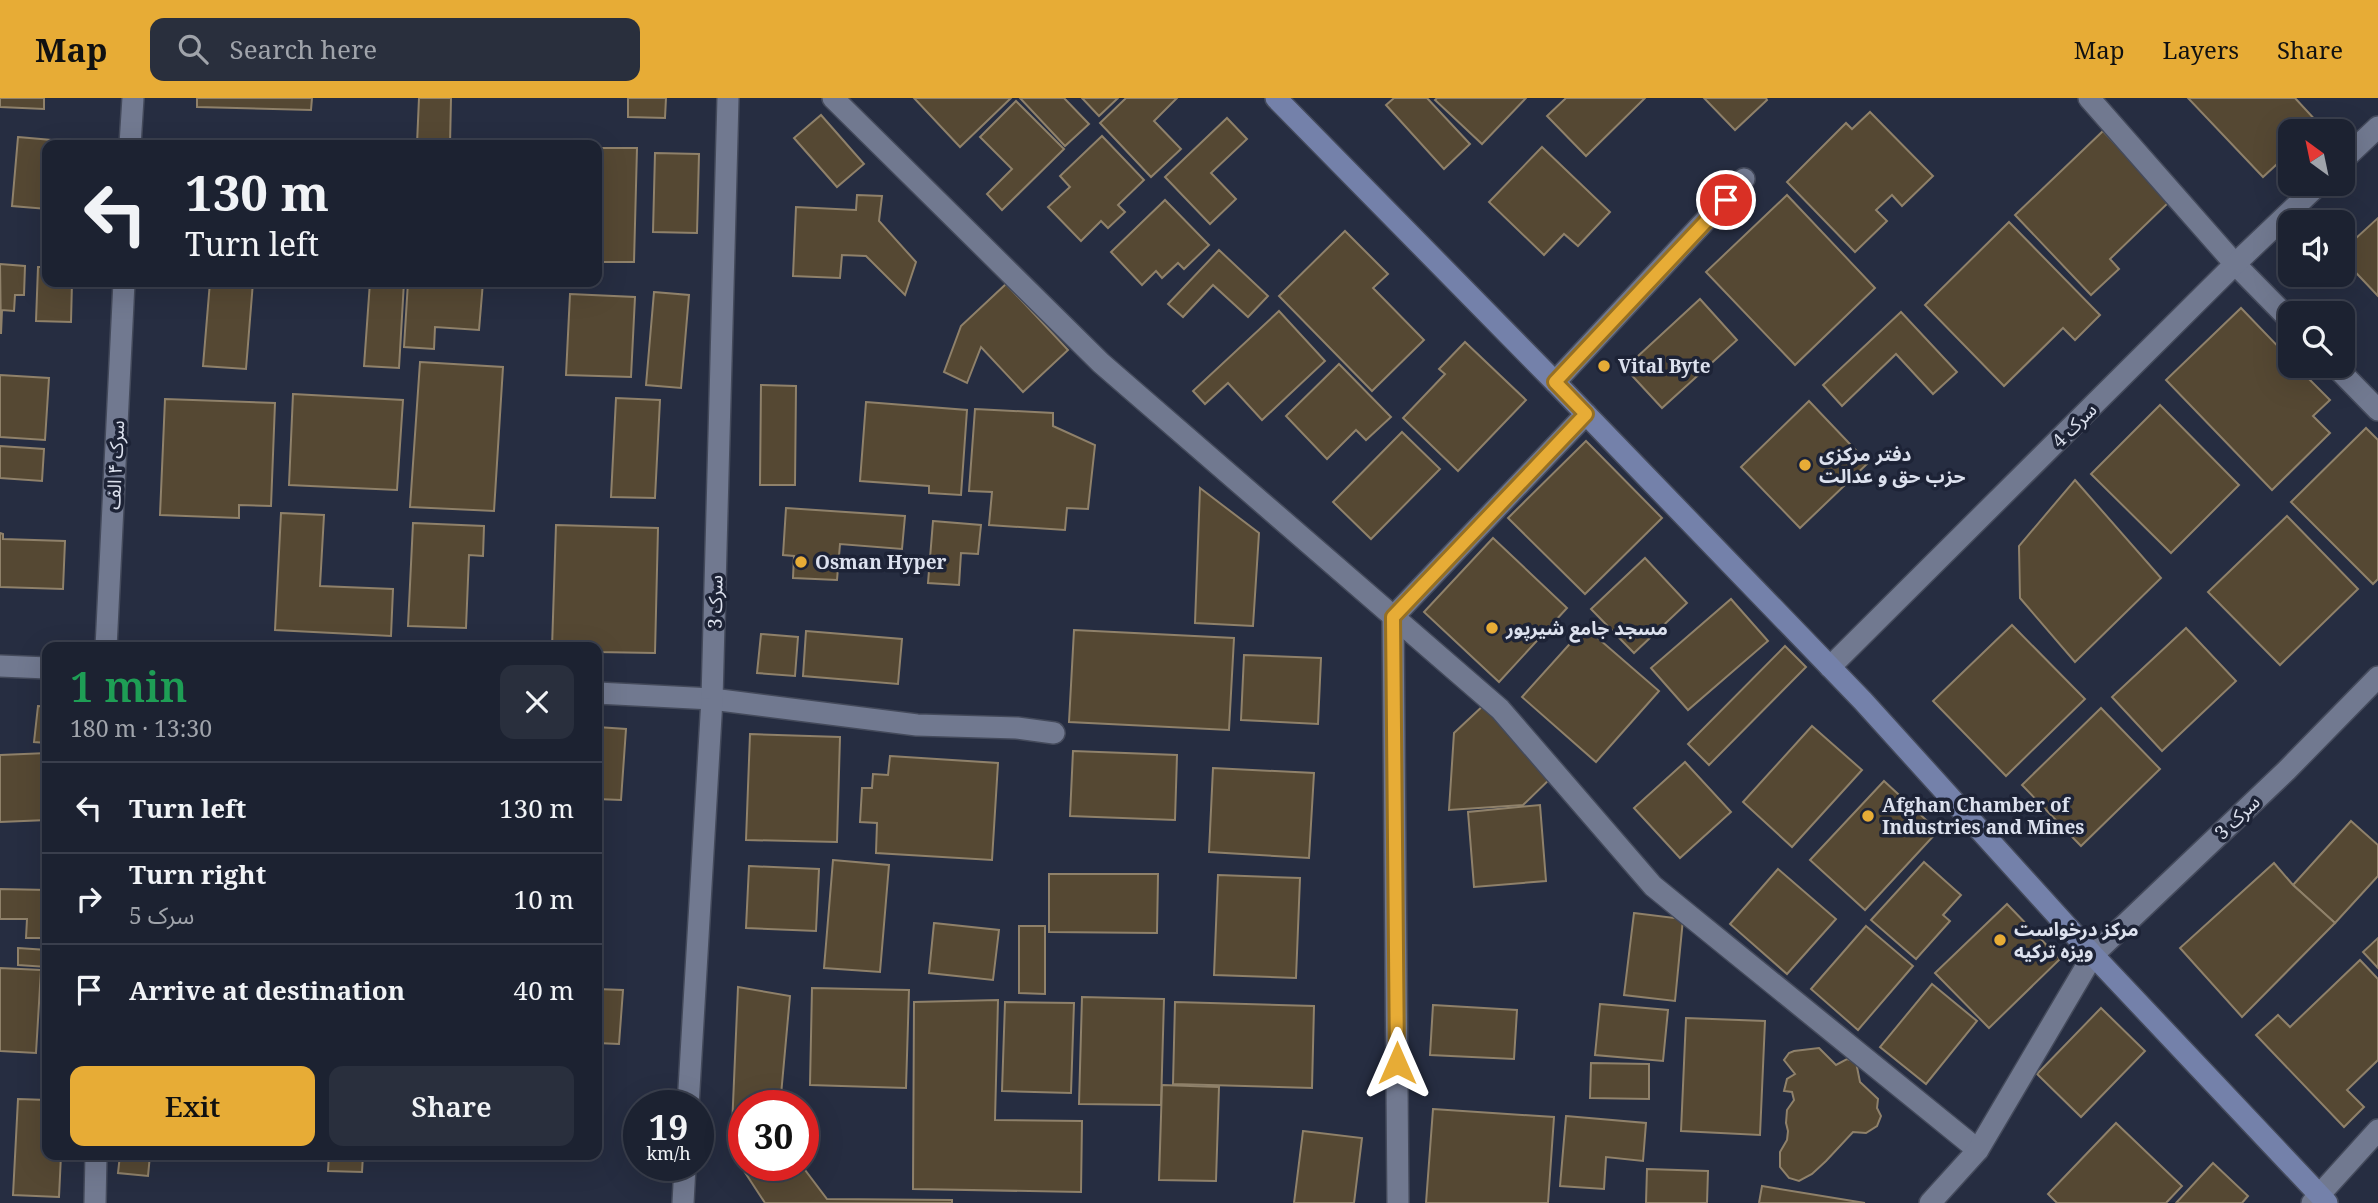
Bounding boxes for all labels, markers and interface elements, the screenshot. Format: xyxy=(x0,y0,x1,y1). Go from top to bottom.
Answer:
search box xyxy=(150,18,640,81)
text: Map xyxy=(35,27,108,72)
icon: search xyxy=(174,30,212,68)
text: Search here xyxy=(230,31,377,67)
text: Map xyxy=(2074,33,2125,66)
text: Layers xyxy=(2163,33,2239,66)
text: Share xyxy=(2277,33,2343,66)
north arrow xyxy=(2278,119,2356,196)
map controls xyxy=(2278,119,2355,378)
text: 130 m xyxy=(185,159,329,225)
icon: left xyxy=(70,168,161,259)
pin xyxy=(1696,170,1756,230)
icon: arrive xyxy=(1707,181,1745,219)
button: sound xyxy=(2278,210,2355,287)
text: Turn left xyxy=(185,222,319,265)
button: search xyxy=(2278,301,2355,378)
place label: Vital Byte xyxy=(1618,353,1711,379)
marker: Vital Byte xyxy=(1596,358,1612,374)
street label: سرک 4 xyxy=(2046,397,2102,453)
street label: سرک ۴ الف xyxy=(100,420,130,510)
place label: دفتر مرکزی حزب حق و عدالت xyxy=(1819,441,1965,489)
marker: دفتر مرکزی حزب حق و عدالت xyxy=(1797,457,1813,473)
place label: Osman Hyper xyxy=(815,549,947,575)
marker: Osman Hyper xyxy=(793,554,809,570)
street label: سرک 3 xyxy=(702,575,728,629)
place label: مسجد جامع شیرپور xyxy=(1505,615,1668,643)
marker: مسجد جامع شیرپور xyxy=(1484,620,1500,636)
text: 1 min xyxy=(70,657,187,714)
button: close xyxy=(500,665,574,739)
text: 180 m · 13:30 xyxy=(70,712,212,744)
icon: left xyxy=(70,789,108,827)
street label: سرک 3 xyxy=(2209,789,2265,845)
text: Turn left xyxy=(129,790,246,826)
text: 130 m xyxy=(499,790,574,826)
place label: Afghan Chamber of Industries and Mines xyxy=(1882,792,2085,840)
marker: Afghan Chamber of Industries and Mines xyxy=(1860,808,1876,824)
text: Turn right xyxy=(129,856,266,892)
icon: right xyxy=(70,880,108,918)
text: 10 m xyxy=(514,881,574,917)
text: سرک 5 xyxy=(129,899,194,931)
place label: مرکز درخواست ویزه ترکیه xyxy=(2014,916,2139,964)
marker: مرکز درخواست ویزه ترکیه xyxy=(1992,932,2008,948)
icon: arrive xyxy=(70,971,108,1009)
text: Arrive at destination xyxy=(129,972,405,1008)
text: 40 m xyxy=(514,972,574,1008)
position arrow xyxy=(1360,1026,1434,1100)
button: Exit xyxy=(70,1066,315,1146)
button: Share xyxy=(329,1066,574,1146)
speed limit sign: 30 xyxy=(728,1090,819,1181)
text: 19 xyxy=(649,1103,688,1150)
text: km/h xyxy=(646,1141,691,1165)

